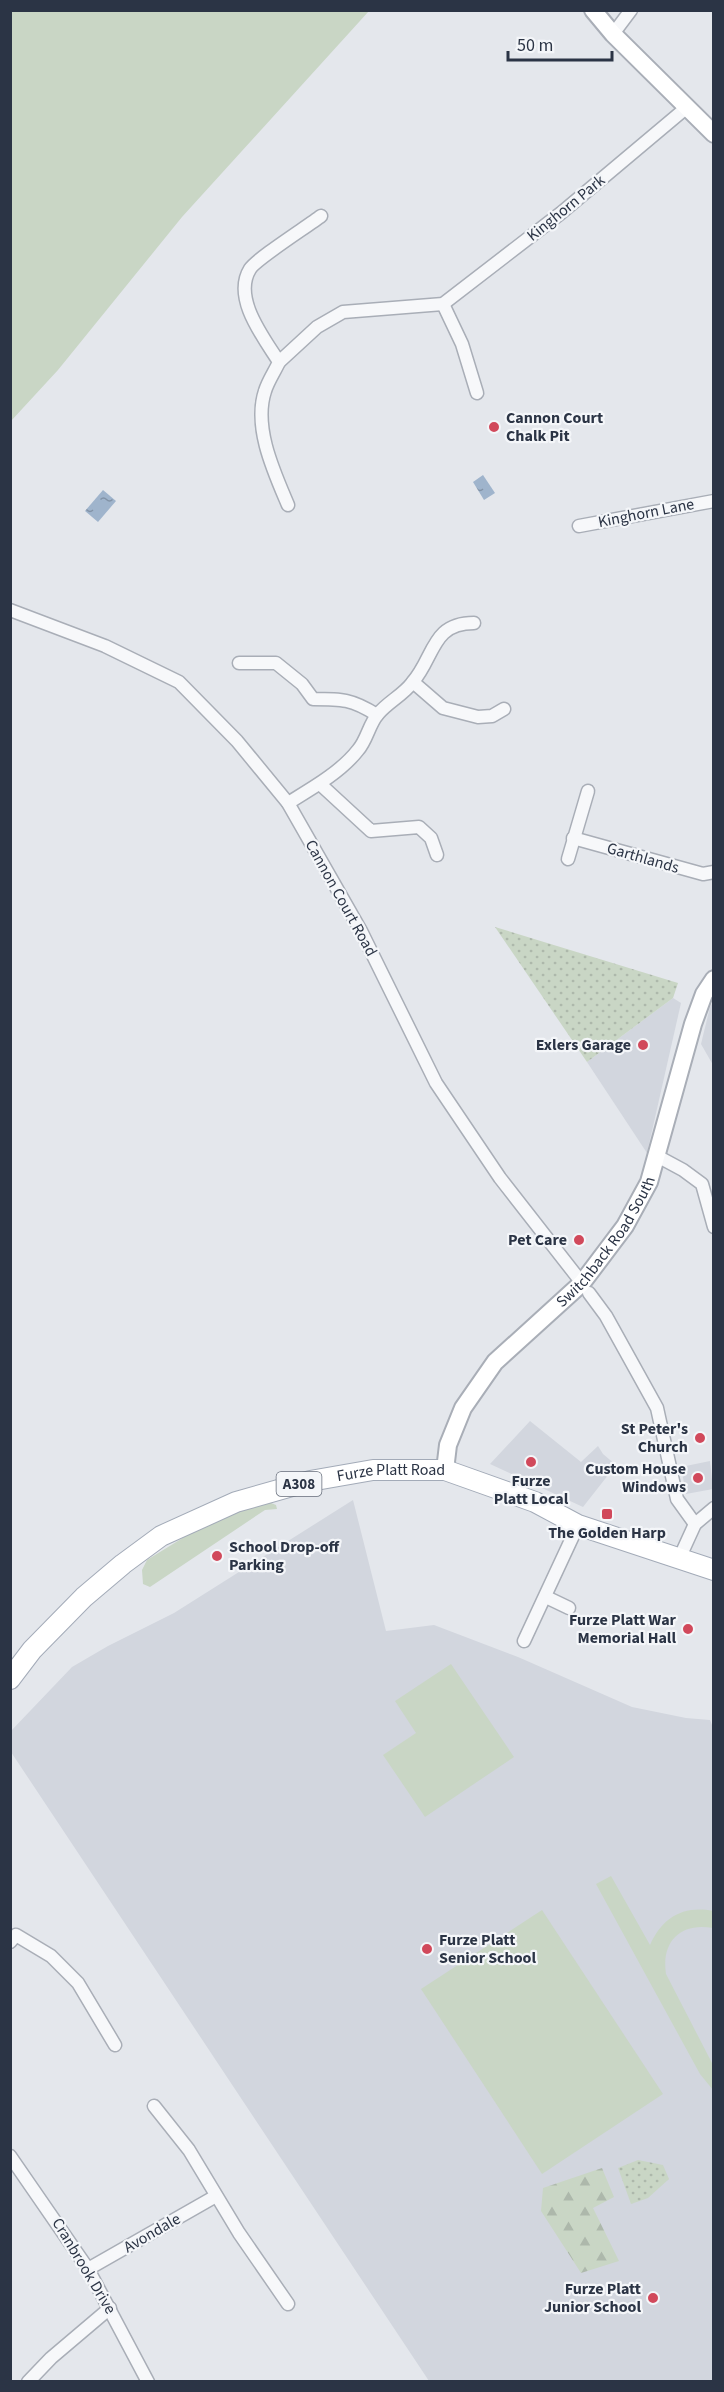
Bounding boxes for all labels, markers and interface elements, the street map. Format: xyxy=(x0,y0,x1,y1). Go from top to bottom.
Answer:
scale bar xyxy=(508,24,612,62)
text: 50 m xyxy=(517,33,553,58)
street label: Kinghorn Park xyxy=(522,170,610,246)
place label: Cannon Court Chalk Pit xyxy=(506,407,603,447)
marker: Cannon Court Chalk Pit xyxy=(487,420,501,434)
street label: Kinghorn Lane xyxy=(596,493,696,533)
street label: Cannon Court Road xyxy=(300,836,382,960)
street label: Garthlands xyxy=(604,837,682,879)
place label: Exlers Garage xyxy=(536,1034,631,1056)
marker: Exlers Garage xyxy=(636,1038,650,1052)
street label: Switchback Road South xyxy=(551,1174,661,1312)
place label: Pet Care xyxy=(508,1229,567,1251)
marker: Pet Care xyxy=(572,1233,586,1247)
place label: St Peter's Church xyxy=(621,1418,688,1458)
marker: St Peter's Church xyxy=(693,1431,707,1445)
marker: Furze Platt Local xyxy=(524,1455,538,1469)
place label: Custom House Windows xyxy=(585,1458,686,1498)
street label: Furze Platt Road xyxy=(335,1459,445,1487)
place label: Furze Platt Local xyxy=(494,1470,569,1510)
marker: Custom House Windows xyxy=(691,1471,705,1485)
road number: A308 xyxy=(276,1472,322,1496)
marker: The Golden Harp xyxy=(600,1507,614,1521)
place label: The Golden Harp xyxy=(548,1522,666,1544)
place label: School Drop-off Parking xyxy=(229,1536,341,1576)
marker: School Drop-off Parking xyxy=(210,1549,224,1563)
place label: Furze Platt War Memorial Hall xyxy=(569,1609,677,1649)
marker: Furze Platt War Memorial Hall xyxy=(681,1622,695,1636)
place label: Furze Platt Senior School xyxy=(439,1929,536,1969)
marker: Furze Platt Senior School xyxy=(420,1942,434,1956)
street label: Avondale xyxy=(119,2208,185,2258)
street label: Cranbrook Drive xyxy=(47,2214,121,2318)
place label: Furze Platt Junior School xyxy=(544,2278,641,2318)
marker: Furze Platt Junior School xyxy=(646,2291,660,2305)

